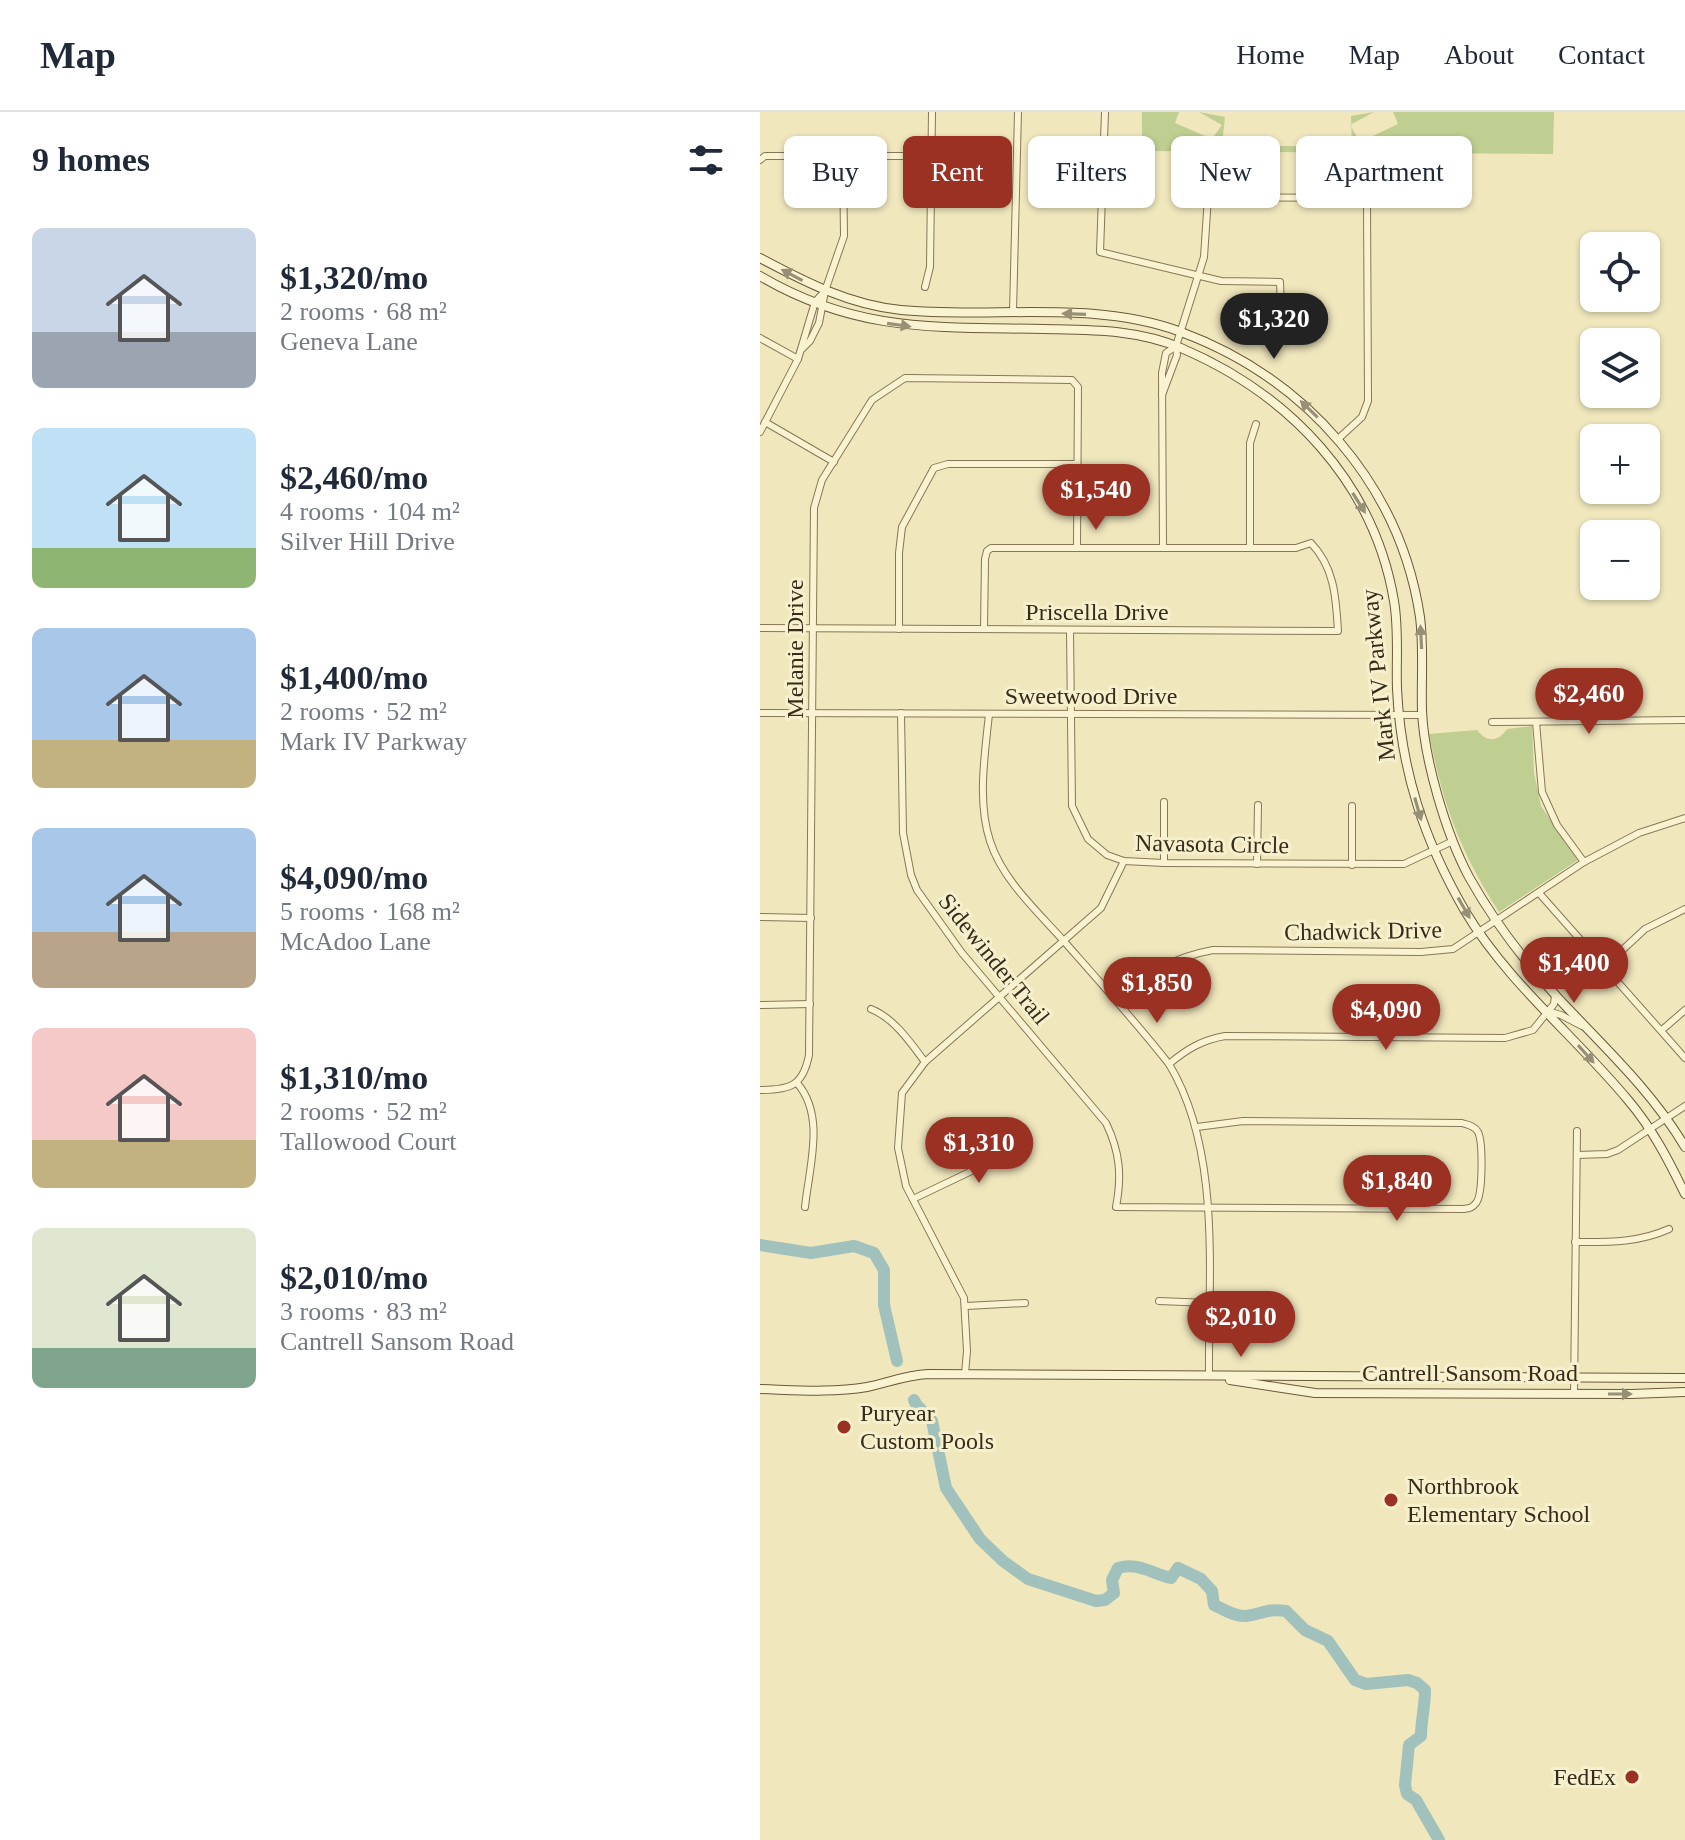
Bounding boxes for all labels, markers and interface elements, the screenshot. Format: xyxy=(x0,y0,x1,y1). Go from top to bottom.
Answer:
text: Map xyxy=(40,34,116,76)
text: Home xyxy=(1236,39,1305,70)
text: Map xyxy=(1349,39,1400,70)
text: About xyxy=(1444,39,1514,70)
text: Contact xyxy=(1558,39,1645,70)
chip: Buy xyxy=(784,136,887,208)
chip: Rent xyxy=(903,136,1012,208)
chip: Filters xyxy=(1028,136,1155,208)
chip: New xyxy=(1171,136,1280,208)
chip: Apartment xyxy=(1296,136,1472,208)
icon: filters xyxy=(684,138,728,182)
text: 9 homes xyxy=(32,141,150,178)
map controls xyxy=(1580,232,1660,600)
button: locate xyxy=(1580,232,1660,312)
text: $1,320/mo xyxy=(280,259,428,296)
icon: home xyxy=(96,260,192,356)
one-way arrow xyxy=(781,268,804,281)
pin: $1,320 xyxy=(1209,293,1339,361)
text: 2 rooms · 68 m² xyxy=(280,297,447,326)
text: $1,320 xyxy=(1238,304,1310,333)
one-way arrow xyxy=(1061,307,1086,320)
one-way arrow xyxy=(887,319,912,332)
text: Geneva Lane xyxy=(280,327,418,356)
button: layers xyxy=(1580,328,1660,408)
one-way arrow xyxy=(1300,401,1319,419)
button: + xyxy=(1580,424,1660,504)
text: $2,460/mo xyxy=(280,459,428,496)
icon: home xyxy=(96,460,192,556)
pin: $1,540 xyxy=(1031,464,1161,532)
text: $1,540 xyxy=(1060,475,1132,504)
one-way arrow xyxy=(1352,492,1366,514)
text: 4 rooms · 104 m² xyxy=(280,497,460,526)
button: − xyxy=(1580,520,1660,600)
text: Silver Hill Drive xyxy=(280,527,455,556)
street label: Melanie Drive xyxy=(782,579,808,719)
street label: Mark IV Parkway xyxy=(1356,588,1400,762)
street label: Priscella Drive xyxy=(1025,599,1169,625)
one-way arrow xyxy=(1414,624,1427,649)
text: $1,400/mo xyxy=(280,659,428,696)
icon: home xyxy=(96,660,192,756)
pin: $2,460 xyxy=(1524,668,1654,736)
text: $2,460 xyxy=(1553,679,1625,708)
street label: Sweetwood Drive xyxy=(1005,683,1177,709)
text: 2 rooms · 52 m² xyxy=(280,697,447,726)
text: Mark IV Parkway xyxy=(280,727,467,756)
one-way arrow xyxy=(1412,798,1425,822)
street label: Navasota Circle xyxy=(1135,830,1289,858)
text: $4,090/mo xyxy=(280,859,428,896)
icon: home xyxy=(96,860,192,956)
street label: Sidewinder Trail xyxy=(933,888,1055,1030)
text: 5 rooms · 168 m² xyxy=(280,897,460,926)
one-way arrow xyxy=(1457,897,1471,919)
street label: Chadwick Drive xyxy=(1284,917,1442,945)
text: McAdoo Lane xyxy=(280,927,431,956)
pin: $1,400 xyxy=(1509,937,1639,1005)
text: $1,400 xyxy=(1538,948,1610,977)
pin: $1,850 xyxy=(1092,957,1222,1025)
text: $1,850 xyxy=(1121,968,1193,997)
pin: $4,090 xyxy=(1321,984,1451,1052)
text: $4,090 xyxy=(1350,995,1422,1024)
one-way arrow xyxy=(1576,1044,1594,1063)
text: $1,310/mo xyxy=(280,1059,428,1096)
icon: home xyxy=(96,1060,192,1156)
text: 2 rooms · 52 m² xyxy=(280,1097,447,1126)
pin: $1,310 xyxy=(914,1117,1044,1185)
text: Tallowood Court xyxy=(280,1127,457,1156)
text: $1,310 xyxy=(943,1128,1015,1157)
pin: $1,840 xyxy=(1332,1155,1462,1223)
text: $1,840 xyxy=(1361,1166,1433,1195)
text: $2,010/mo xyxy=(280,1259,428,1296)
icon: home xyxy=(96,1260,192,1356)
pin: $2,010 xyxy=(1176,1291,1306,1359)
text: 3 rooms · 83 m² xyxy=(280,1297,447,1326)
text: $2,010 xyxy=(1205,1302,1277,1331)
text: Cantrell Sansom Road xyxy=(280,1327,514,1356)
street label: Cantrell Sansom Road xyxy=(1362,1360,1578,1386)
one-way arrow xyxy=(1608,1388,1633,1400)
place label: Puryear Custom Pools xyxy=(860,1400,994,1454)
marker: Puryear Custom Pools xyxy=(835,1418,853,1436)
place label: Northbrook Elementary School xyxy=(1407,1473,1591,1527)
marker: Northbrook Elementary School xyxy=(1382,1491,1400,1509)
place label: FedEx xyxy=(1553,1764,1616,1790)
marker: FedEx xyxy=(1623,1768,1641,1786)

